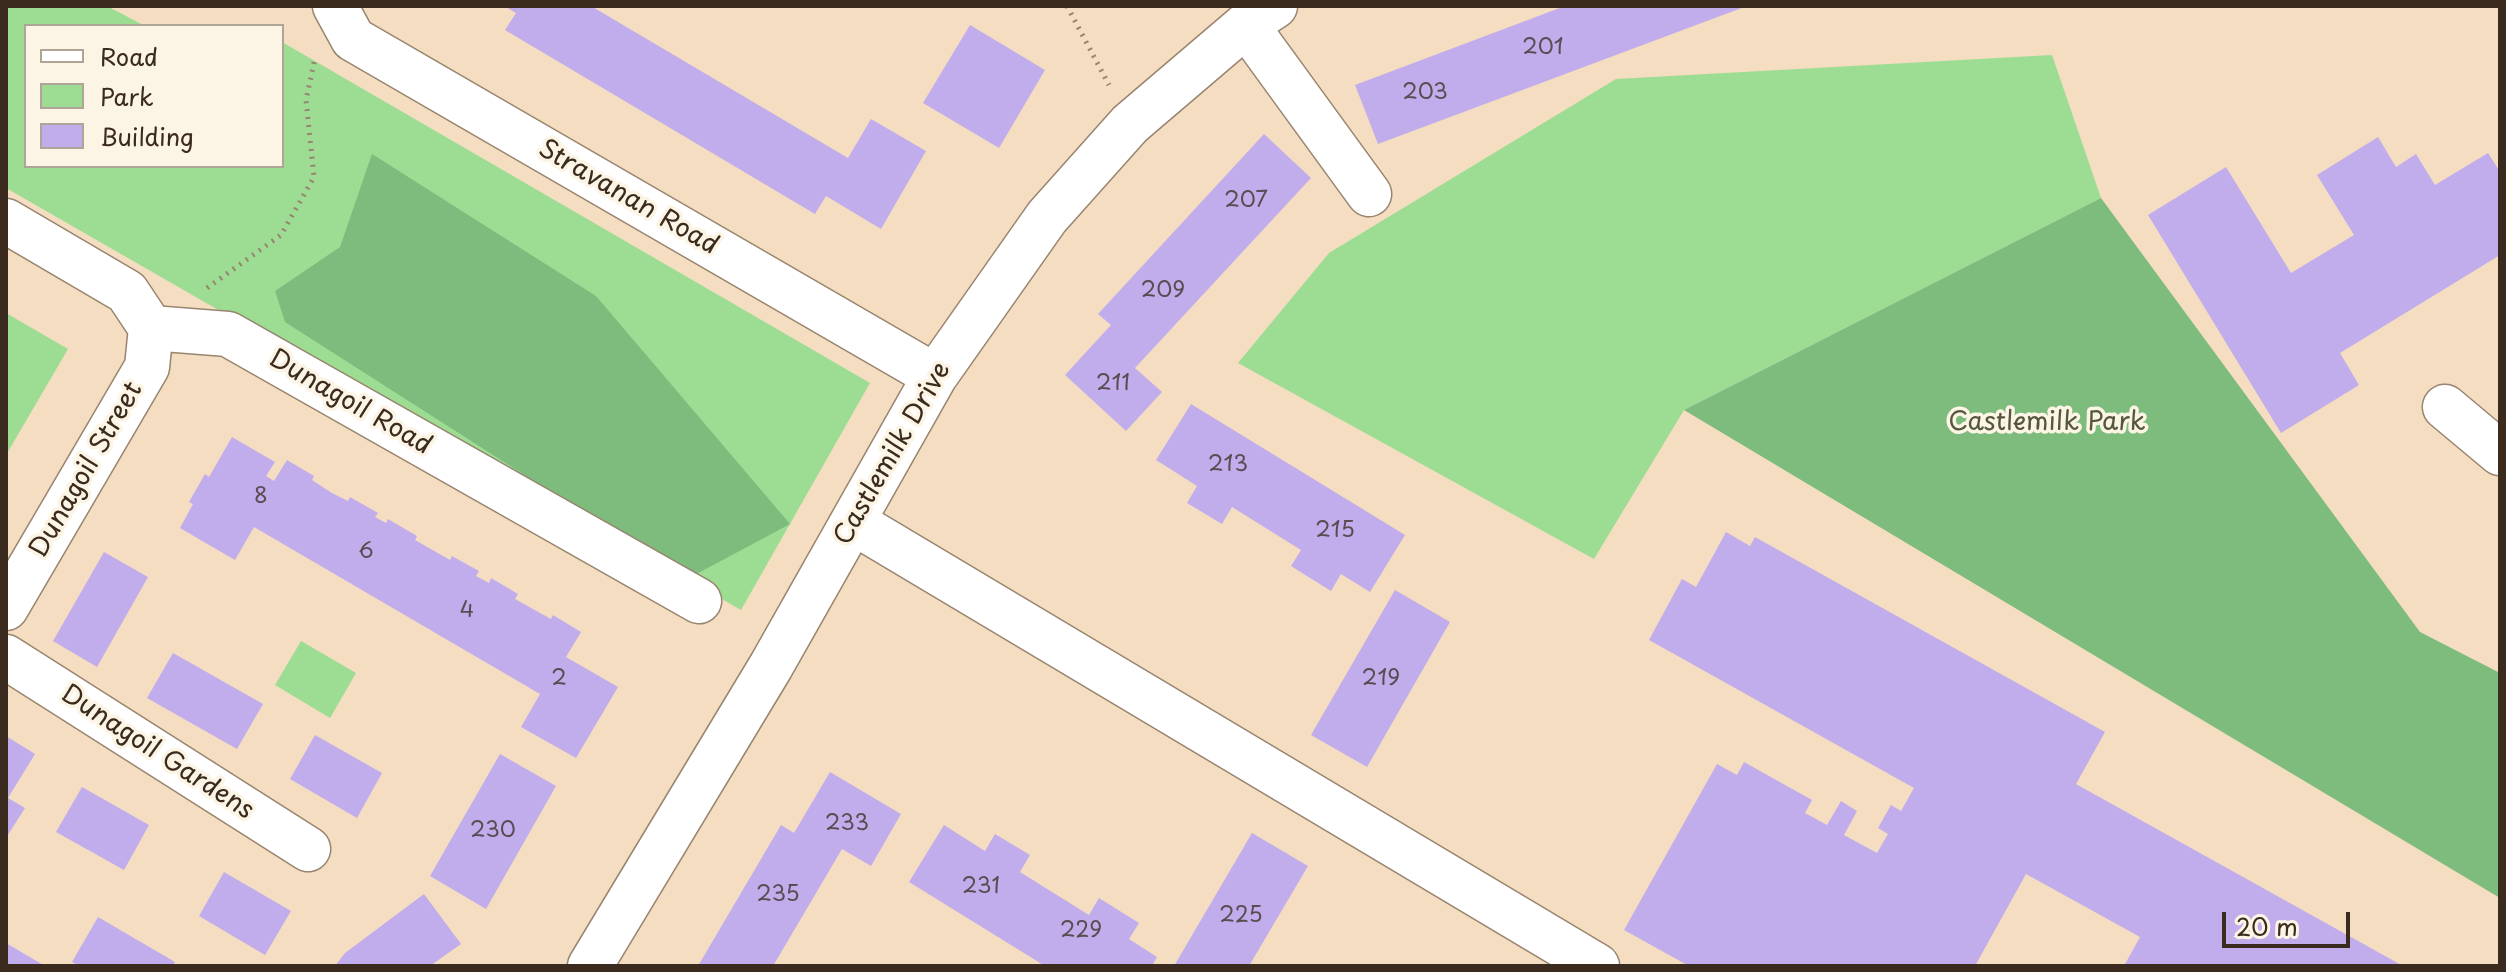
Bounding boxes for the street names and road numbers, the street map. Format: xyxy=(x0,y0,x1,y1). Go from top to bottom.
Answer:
street label: Stravanan Road xyxy=(532,134,724,262)
street label: Dunagoil Road xyxy=(263,344,437,462)
street label: Castlemilk Drive xyxy=(828,357,958,551)
street label: Dunagoil Street xyxy=(24,377,150,563)
street label: Dunagoil Gardens xyxy=(55,679,259,827)

